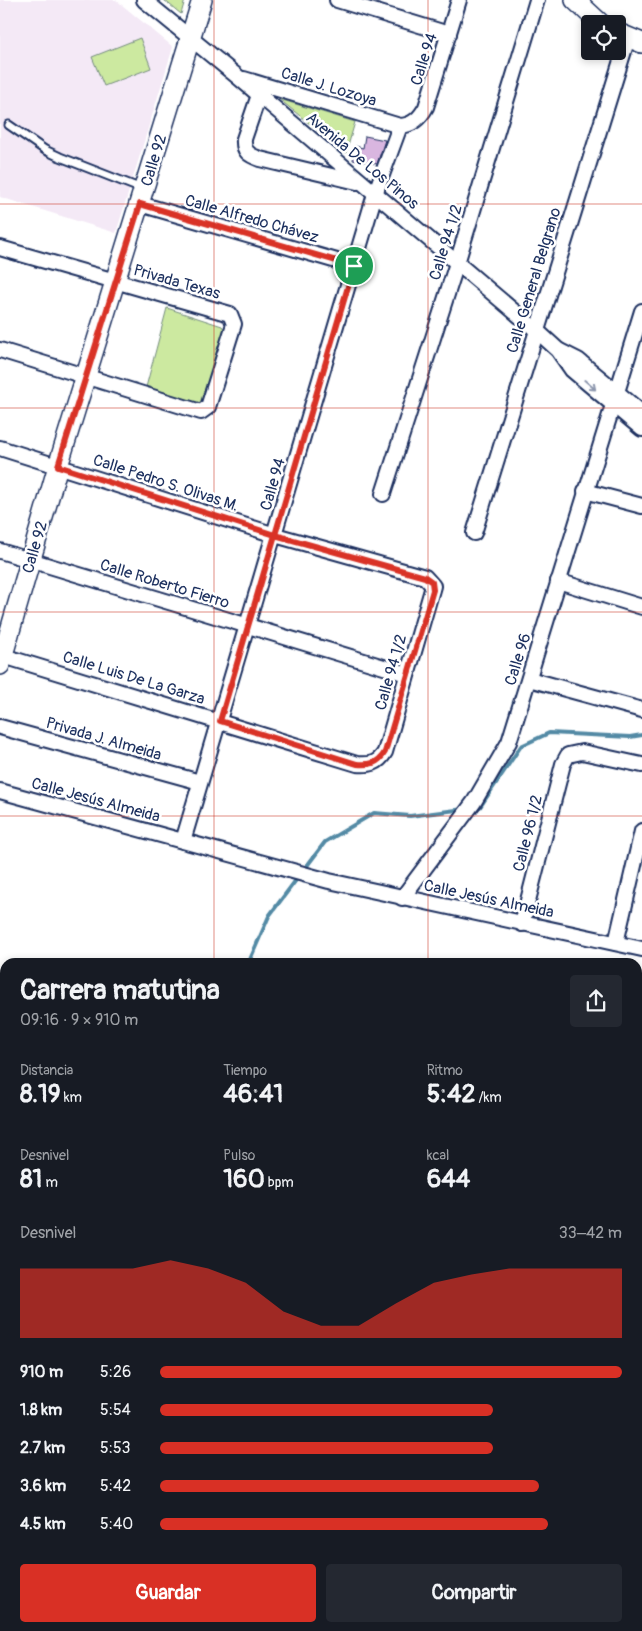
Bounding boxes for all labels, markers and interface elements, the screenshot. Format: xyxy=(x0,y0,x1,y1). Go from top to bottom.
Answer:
map controls xyxy=(581,15,626,60)
button: locate xyxy=(581,15,626,60)
street label: Calle 94 xyxy=(406,31,442,88)
street label: Calle J. Lozoya xyxy=(278,63,379,111)
street label: Avenida De Los Pinos xyxy=(302,108,423,214)
street label: Calle 92 xyxy=(137,132,171,189)
street label: Calle Alfredo Chávez xyxy=(183,190,321,248)
street label: Calle 94 1/2 xyxy=(425,202,467,283)
street label: Calle General Belgrano xyxy=(502,205,566,356)
pin xyxy=(333,245,375,287)
icon: arrive xyxy=(340,252,368,280)
street label: Privada Texas xyxy=(131,260,222,304)
one-way arrow xyxy=(584,380,597,391)
street label: Calle Pedro S. Olivas M. xyxy=(90,450,241,516)
street label: Calle 94 xyxy=(256,456,290,513)
street label: Calle 92 xyxy=(18,519,52,576)
street label: Calle Roberto Fierro xyxy=(98,555,232,613)
street label: Calle 96 xyxy=(501,631,535,688)
street label: Calle 94 1/2 xyxy=(371,632,411,713)
street label: Calle Luis De La Garza xyxy=(60,647,207,709)
street label: Privada J. Almeida xyxy=(44,713,164,765)
street label: Calle Jesús Almeida xyxy=(29,773,162,827)
street label: Calle 96 1/2 xyxy=(509,793,547,874)
street label: Calle Jesús Almeida xyxy=(422,875,556,923)
text: Carrera matutina xyxy=(20,973,220,1008)
button: share xyxy=(570,975,622,1027)
text: 09:16 · 9 × 910 m xyxy=(20,1010,138,1030)
text: Distancia xyxy=(20,1062,73,1079)
text: Tiempo xyxy=(223,1062,267,1079)
text: Ritmo xyxy=(427,1062,463,1079)
text: 8.19 xyxy=(20,1079,61,1110)
text: 46:41 xyxy=(223,1079,283,1110)
text: 5:42 xyxy=(427,1079,475,1110)
text: km xyxy=(61,1089,82,1106)
text: /km xyxy=(475,1089,502,1106)
text: Desnivel xyxy=(20,1147,69,1164)
text: Pulso xyxy=(223,1147,255,1164)
text: kcal xyxy=(427,1147,449,1164)
text: 81 xyxy=(20,1164,42,1195)
text: 160 xyxy=(223,1164,265,1195)
text: 644 xyxy=(427,1164,470,1195)
text: m xyxy=(42,1174,58,1191)
text: bpm xyxy=(265,1174,294,1191)
text: Desnivel xyxy=(20,1223,76,1243)
text: 33–42 m xyxy=(559,1223,622,1243)
text: 910 m xyxy=(20,1362,63,1382)
text: 5:26 xyxy=(100,1362,131,1382)
text: 1.8 km xyxy=(20,1400,62,1420)
text: 5:54 xyxy=(100,1400,131,1420)
text: 2.7 km xyxy=(20,1438,65,1458)
text: 5:53 xyxy=(100,1438,131,1458)
text: 3.6 km xyxy=(20,1476,66,1496)
text: 5:42 xyxy=(100,1476,131,1496)
text: 4.5 km xyxy=(20,1514,66,1534)
text: 5:40 xyxy=(100,1514,133,1534)
button: Guardar xyxy=(20,1564,316,1622)
button: Compartir xyxy=(326,1564,622,1622)

